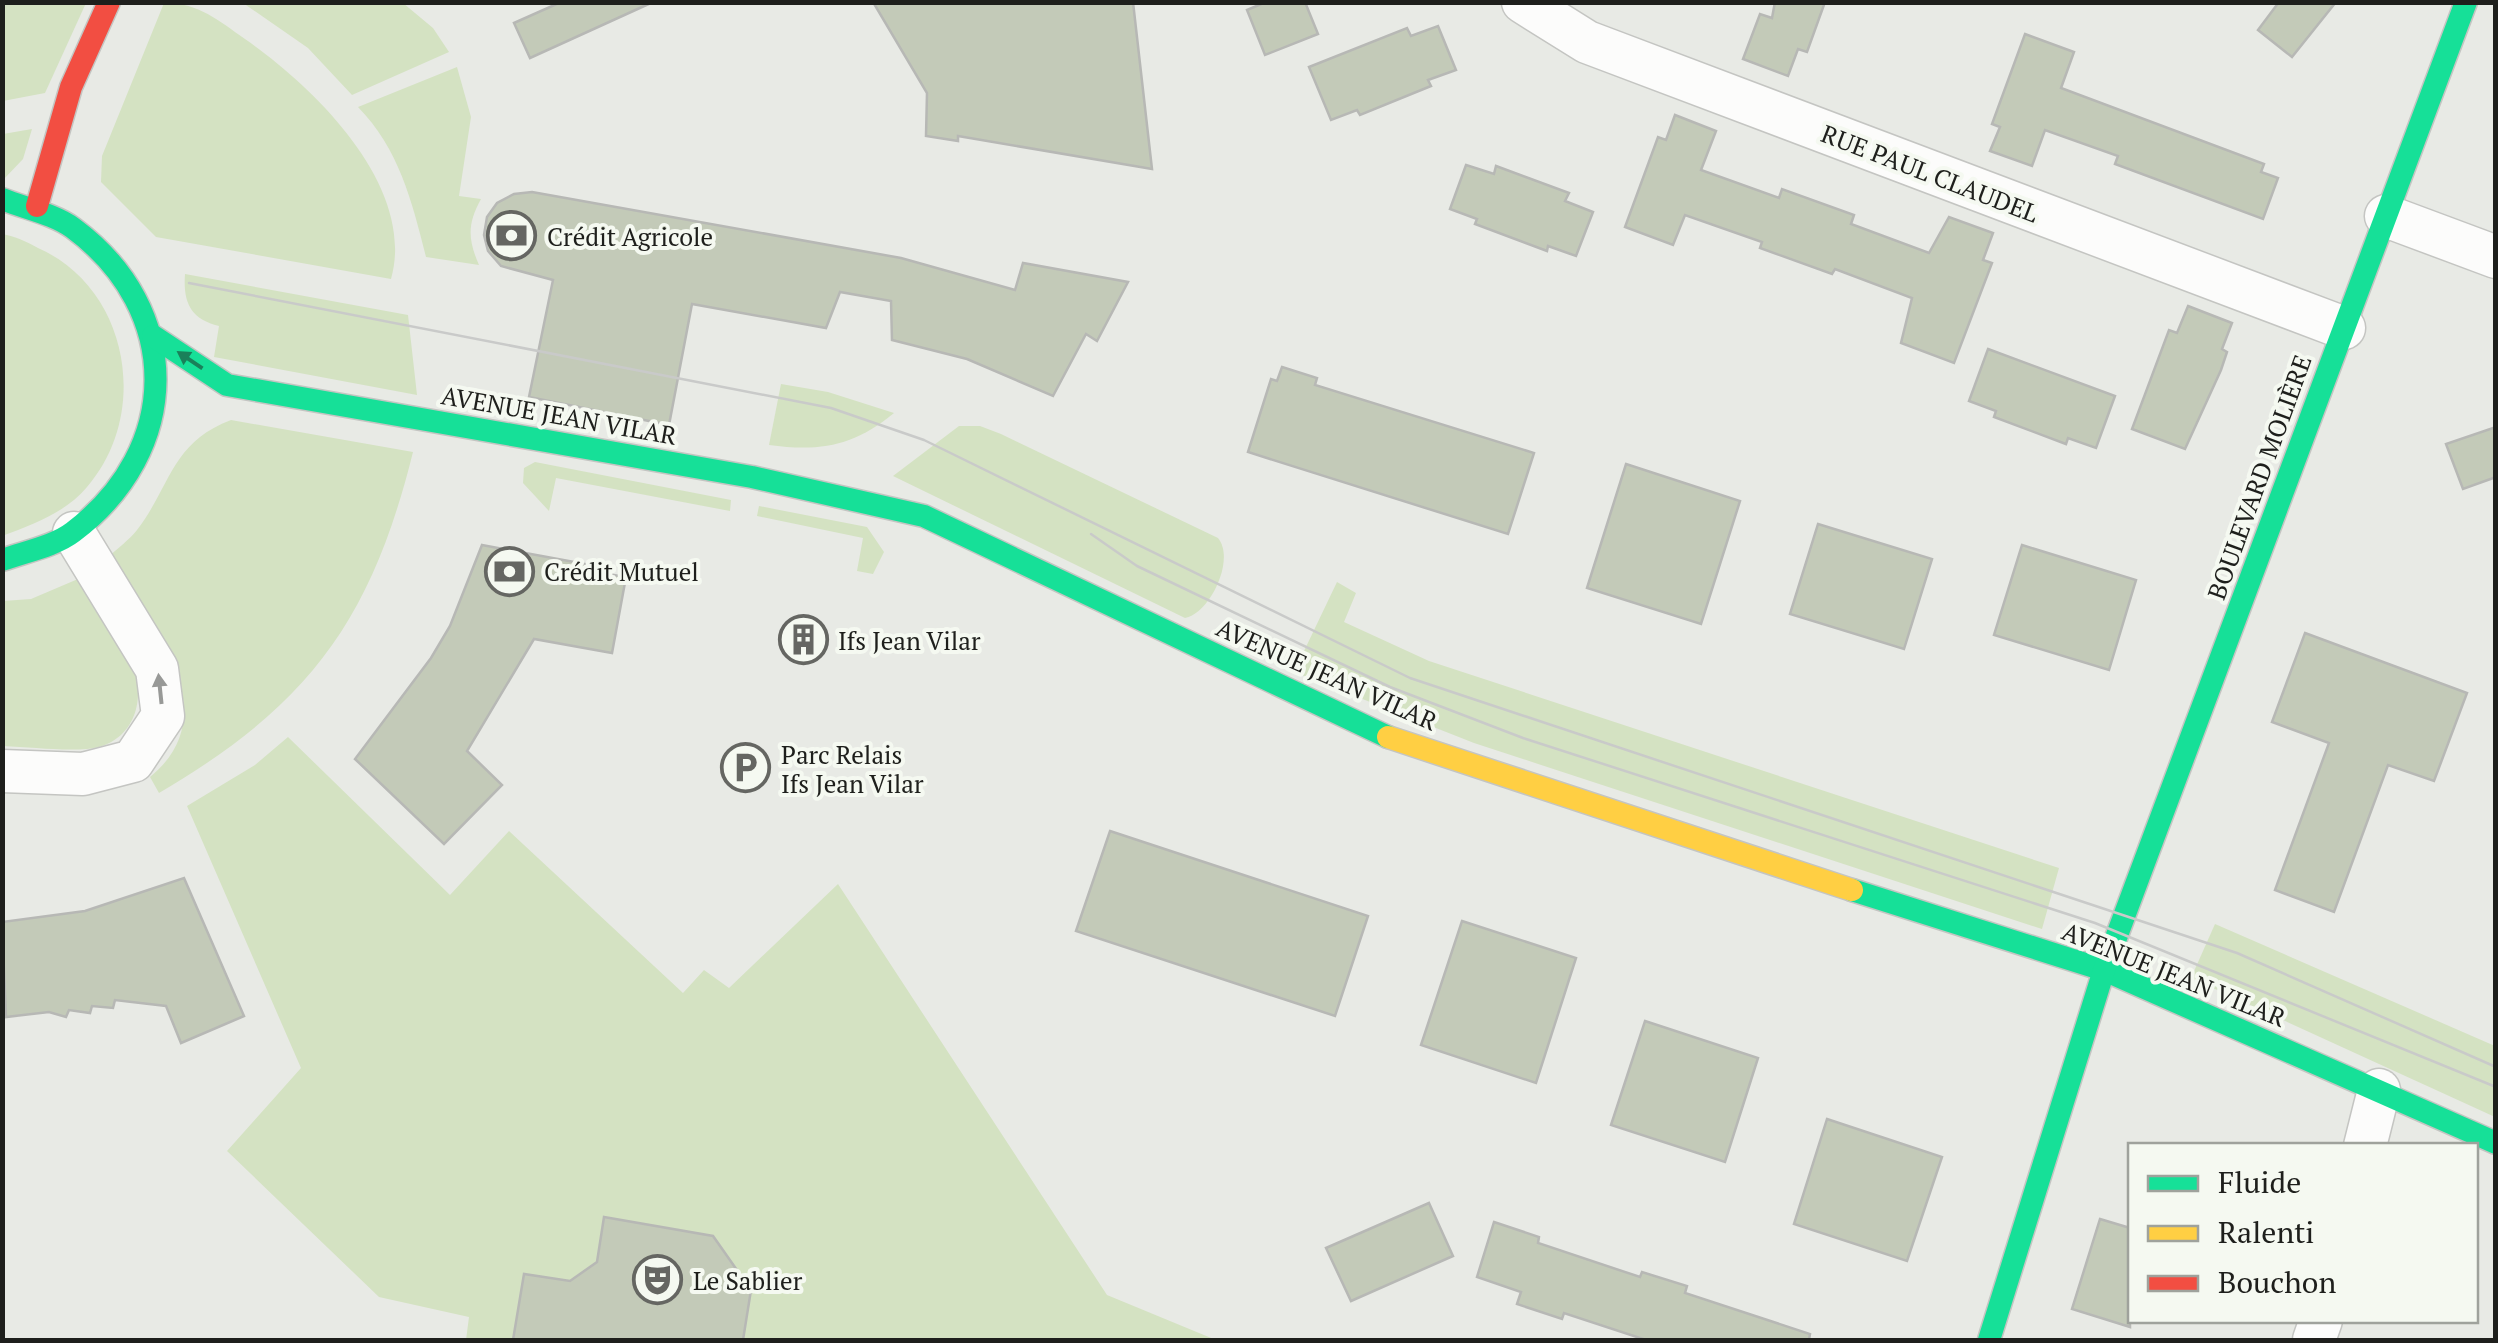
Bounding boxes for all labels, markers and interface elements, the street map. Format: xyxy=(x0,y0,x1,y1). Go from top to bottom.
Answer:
street label: RUE PAUL CLAUDEL xyxy=(1817,116,2043,230)
bank icon: Crédit Agricole xyxy=(486,210,538,262)
place label: Crédit Agricole xyxy=(547,220,713,253)
street label: BOULEVARD MOLIÈRE xyxy=(2199,350,2319,604)
one-way arrow xyxy=(176,352,204,370)
street label: AVENUE JEAN VILAR xyxy=(439,378,679,452)
bank icon: Crédit Mutuel xyxy=(483,545,535,597)
place label: Crédit Mutuel xyxy=(544,555,699,588)
street label: AVENUE JEAN VILAR xyxy=(1211,610,1443,738)
building icon: Ifs Jean Vilar xyxy=(777,614,829,666)
place label: Ifs Jean Vilar xyxy=(838,624,981,657)
one-way arrow xyxy=(152,673,168,704)
place label: Parc Relais Ifs Jean Vilar xyxy=(781,738,924,800)
parking icon: Parc Relais Ifs Jean Vilar xyxy=(720,742,772,794)
street label: AVENUE JEAN VILAR xyxy=(2057,914,2291,1034)
legend xyxy=(2128,1143,2478,1323)
text: Fluide xyxy=(2218,1162,2301,1202)
text: Ralenti xyxy=(2218,1212,2314,1252)
theatre icon: Le Sablier xyxy=(632,1254,684,1306)
text: Bouchon xyxy=(2218,1262,2336,1302)
place label: Le Sablier xyxy=(693,1264,803,1297)

